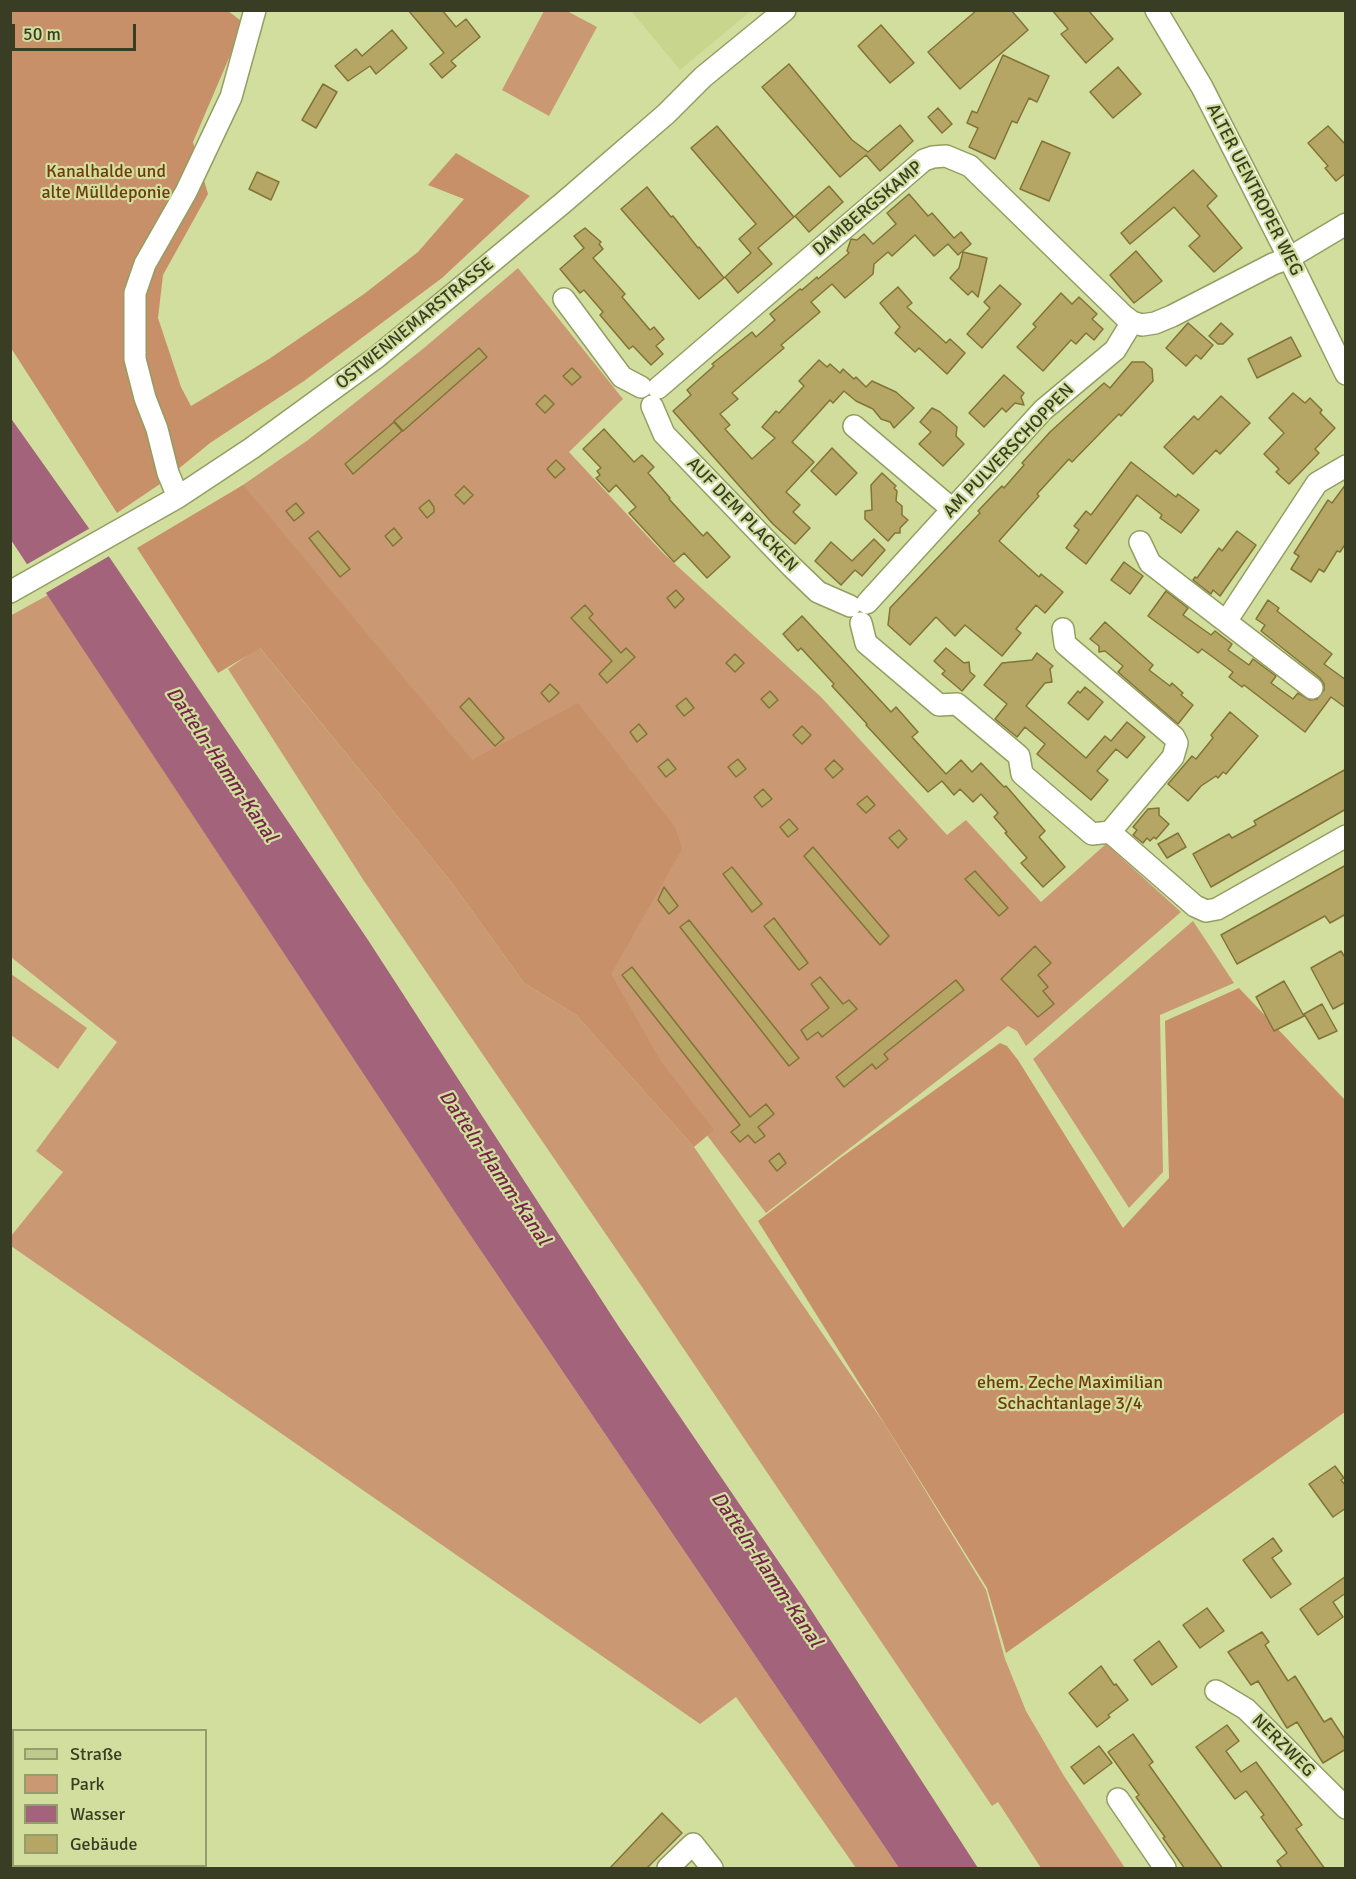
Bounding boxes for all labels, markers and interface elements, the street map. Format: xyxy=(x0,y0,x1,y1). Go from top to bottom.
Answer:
scale bar xyxy=(15,12,140,50)
text: 50 m xyxy=(23,23,61,45)
street label: ALTER UENTROPER WEG xyxy=(1201,100,1307,280)
street label: DAMBERGSKAMP xyxy=(809,157,927,261)
park label: Kanalhalde und alte Mülldeponie xyxy=(41,161,171,204)
street label: OSTWENNEMARSTRASSE xyxy=(332,254,498,394)
street label: AM PULVERSCHOPPEN xyxy=(939,379,1079,523)
street label: AUF DEM PLACKEN xyxy=(682,453,802,577)
water label: Datteln-Hamm-Kanal xyxy=(160,683,282,847)
water label: Datteln-Hamm-Kanal xyxy=(433,1086,555,1250)
park label: ehem. Zeche Maximilian Schachtanlage 3/4 xyxy=(977,1372,1163,1414)
water label: Datteln-Hamm-Kanal xyxy=(705,1488,827,1652)
street label: NERZWEG xyxy=(1247,1710,1319,1782)
legend xyxy=(12,1729,207,1867)
text: Straße xyxy=(70,1743,122,1765)
text: Park xyxy=(70,1773,105,1795)
text: Wasser xyxy=(70,1803,125,1825)
text: Gebäude xyxy=(70,1833,138,1855)

